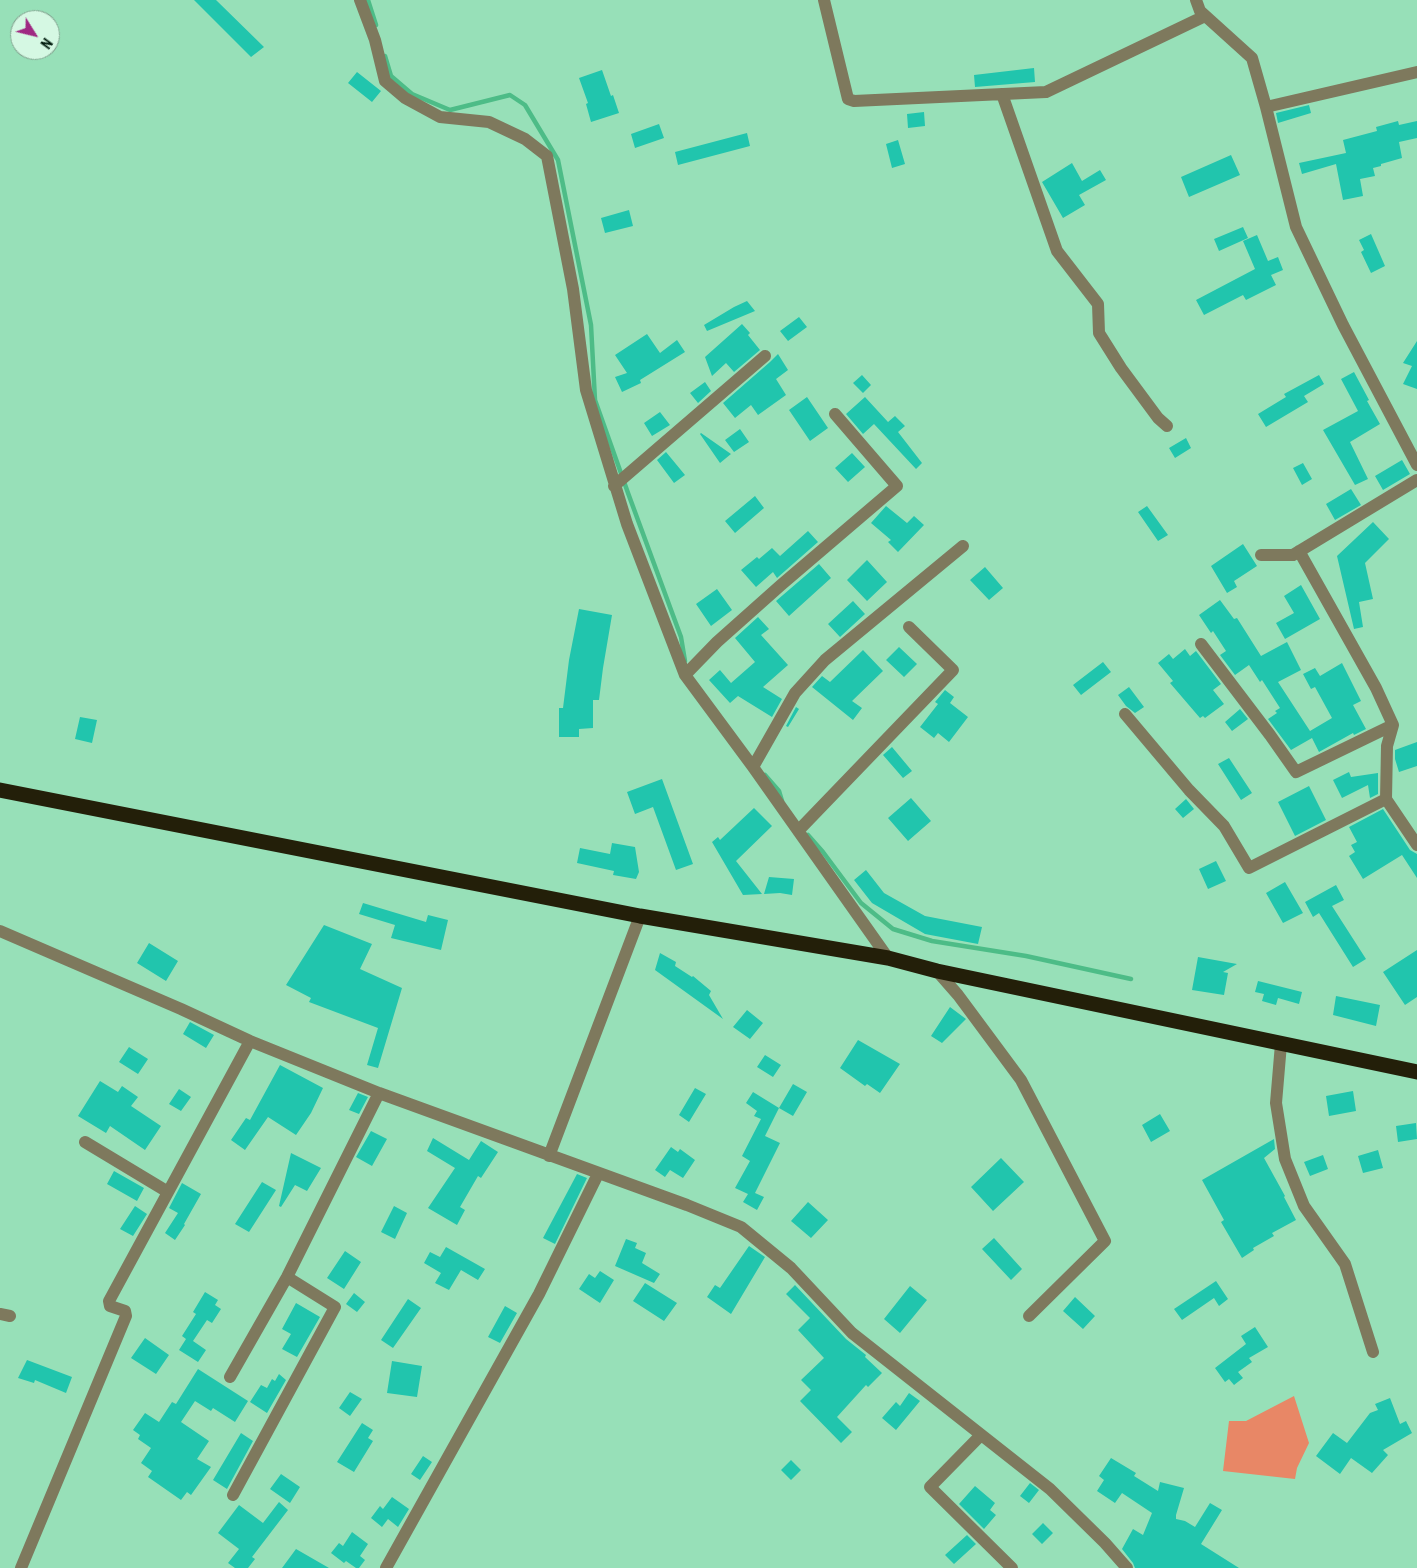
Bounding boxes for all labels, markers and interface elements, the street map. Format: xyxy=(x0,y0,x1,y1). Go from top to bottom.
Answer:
north arrow xyxy=(10,10,60,60)
text: N xyxy=(37,35,55,51)

